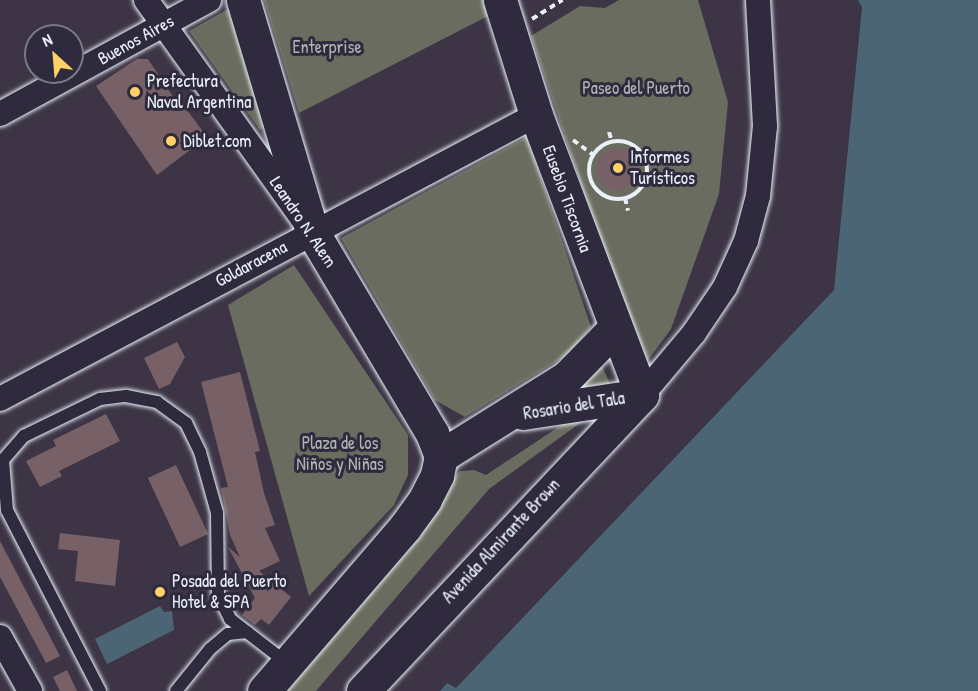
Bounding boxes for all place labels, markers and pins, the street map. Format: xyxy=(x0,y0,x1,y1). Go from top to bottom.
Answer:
place label: Prefectura Naval Argentina xyxy=(147,71,251,113)
marker: Prefectura Naval Argentina xyxy=(128,85,142,99)
place label: Diblet.com xyxy=(183,130,251,152)
marker: Diblet.com xyxy=(164,134,178,148)
place label: Informes Turísticos xyxy=(630,147,695,190)
marker: Informes Turísticos xyxy=(611,161,625,175)
place label: Posada del Puerto Hotel & SPA xyxy=(172,571,287,614)
marker: Posada del Puerto Hotel & SPA xyxy=(153,585,167,599)

